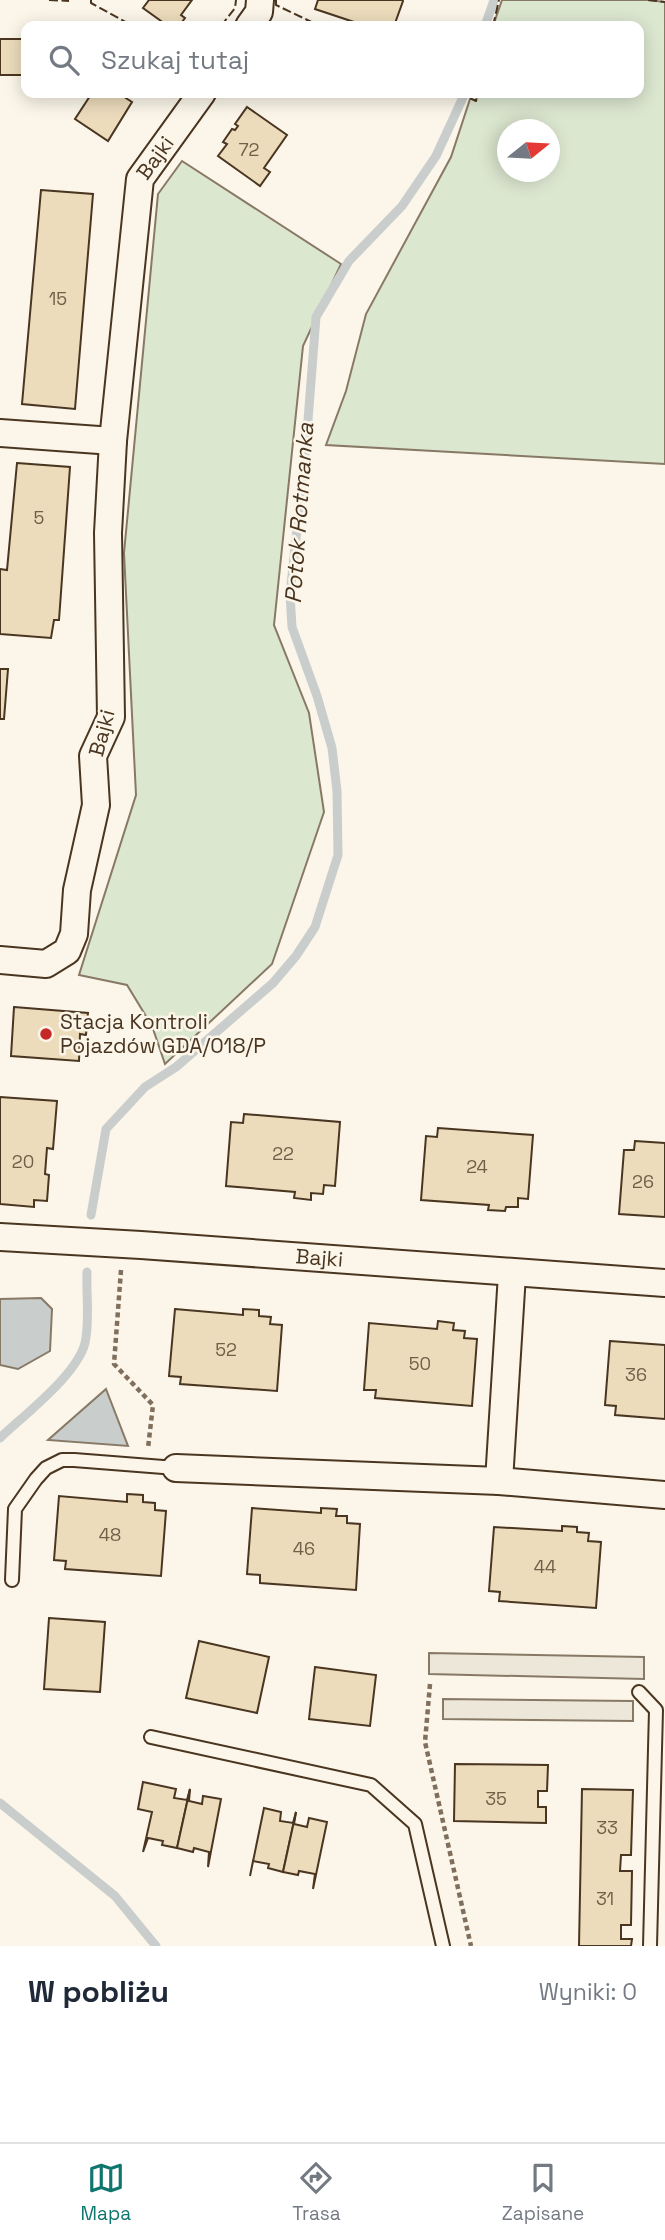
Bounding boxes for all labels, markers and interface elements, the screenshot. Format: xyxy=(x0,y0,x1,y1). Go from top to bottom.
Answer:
search box xyxy=(21,21,644,98)
icon: search xyxy=(45,41,83,79)
text: Szukaj tutaj xyxy=(101,43,249,77)
north arrow xyxy=(497,119,560,182)
street label: Bajki xyxy=(130,130,180,185)
house number: 72 xyxy=(239,138,259,161)
house number: 15 xyxy=(49,287,67,310)
water label: Potok Rotmanka xyxy=(278,421,320,604)
house number: 5 xyxy=(34,506,44,529)
street label: Bajki xyxy=(82,706,121,759)
place label: Stacja Kontroli Pojazdów GDA/018/P xyxy=(60,1008,266,1059)
marker: Stacja Kontroli Pojazdów GDA/018/P xyxy=(38,1026,54,1042)
house number: 22 xyxy=(272,1142,294,1165)
house number: 20 xyxy=(12,1150,34,1173)
house number: 24 xyxy=(466,1155,488,1178)
house number: 26 xyxy=(632,1170,654,1193)
street label: Bajki xyxy=(295,1242,344,1273)
house number: 52 xyxy=(215,1338,237,1361)
house number: 50 xyxy=(409,1352,431,1375)
house number: 36 xyxy=(625,1363,647,1386)
house number: 48 xyxy=(99,1523,121,1546)
house number: 46 xyxy=(293,1537,315,1560)
house number: 44 xyxy=(534,1555,556,1578)
house number: 35 xyxy=(485,1787,507,1810)
house number: 33 xyxy=(596,1816,618,1839)
house number: 31 xyxy=(596,1887,614,1910)
text: W pobliżu xyxy=(28,1972,169,2011)
text: Wyniki: 0 xyxy=(539,1977,637,2007)
tab: Mapa xyxy=(81,2159,131,2226)
tab: Trasa xyxy=(292,2159,341,2226)
tab: Zapisane xyxy=(502,2159,584,2226)

